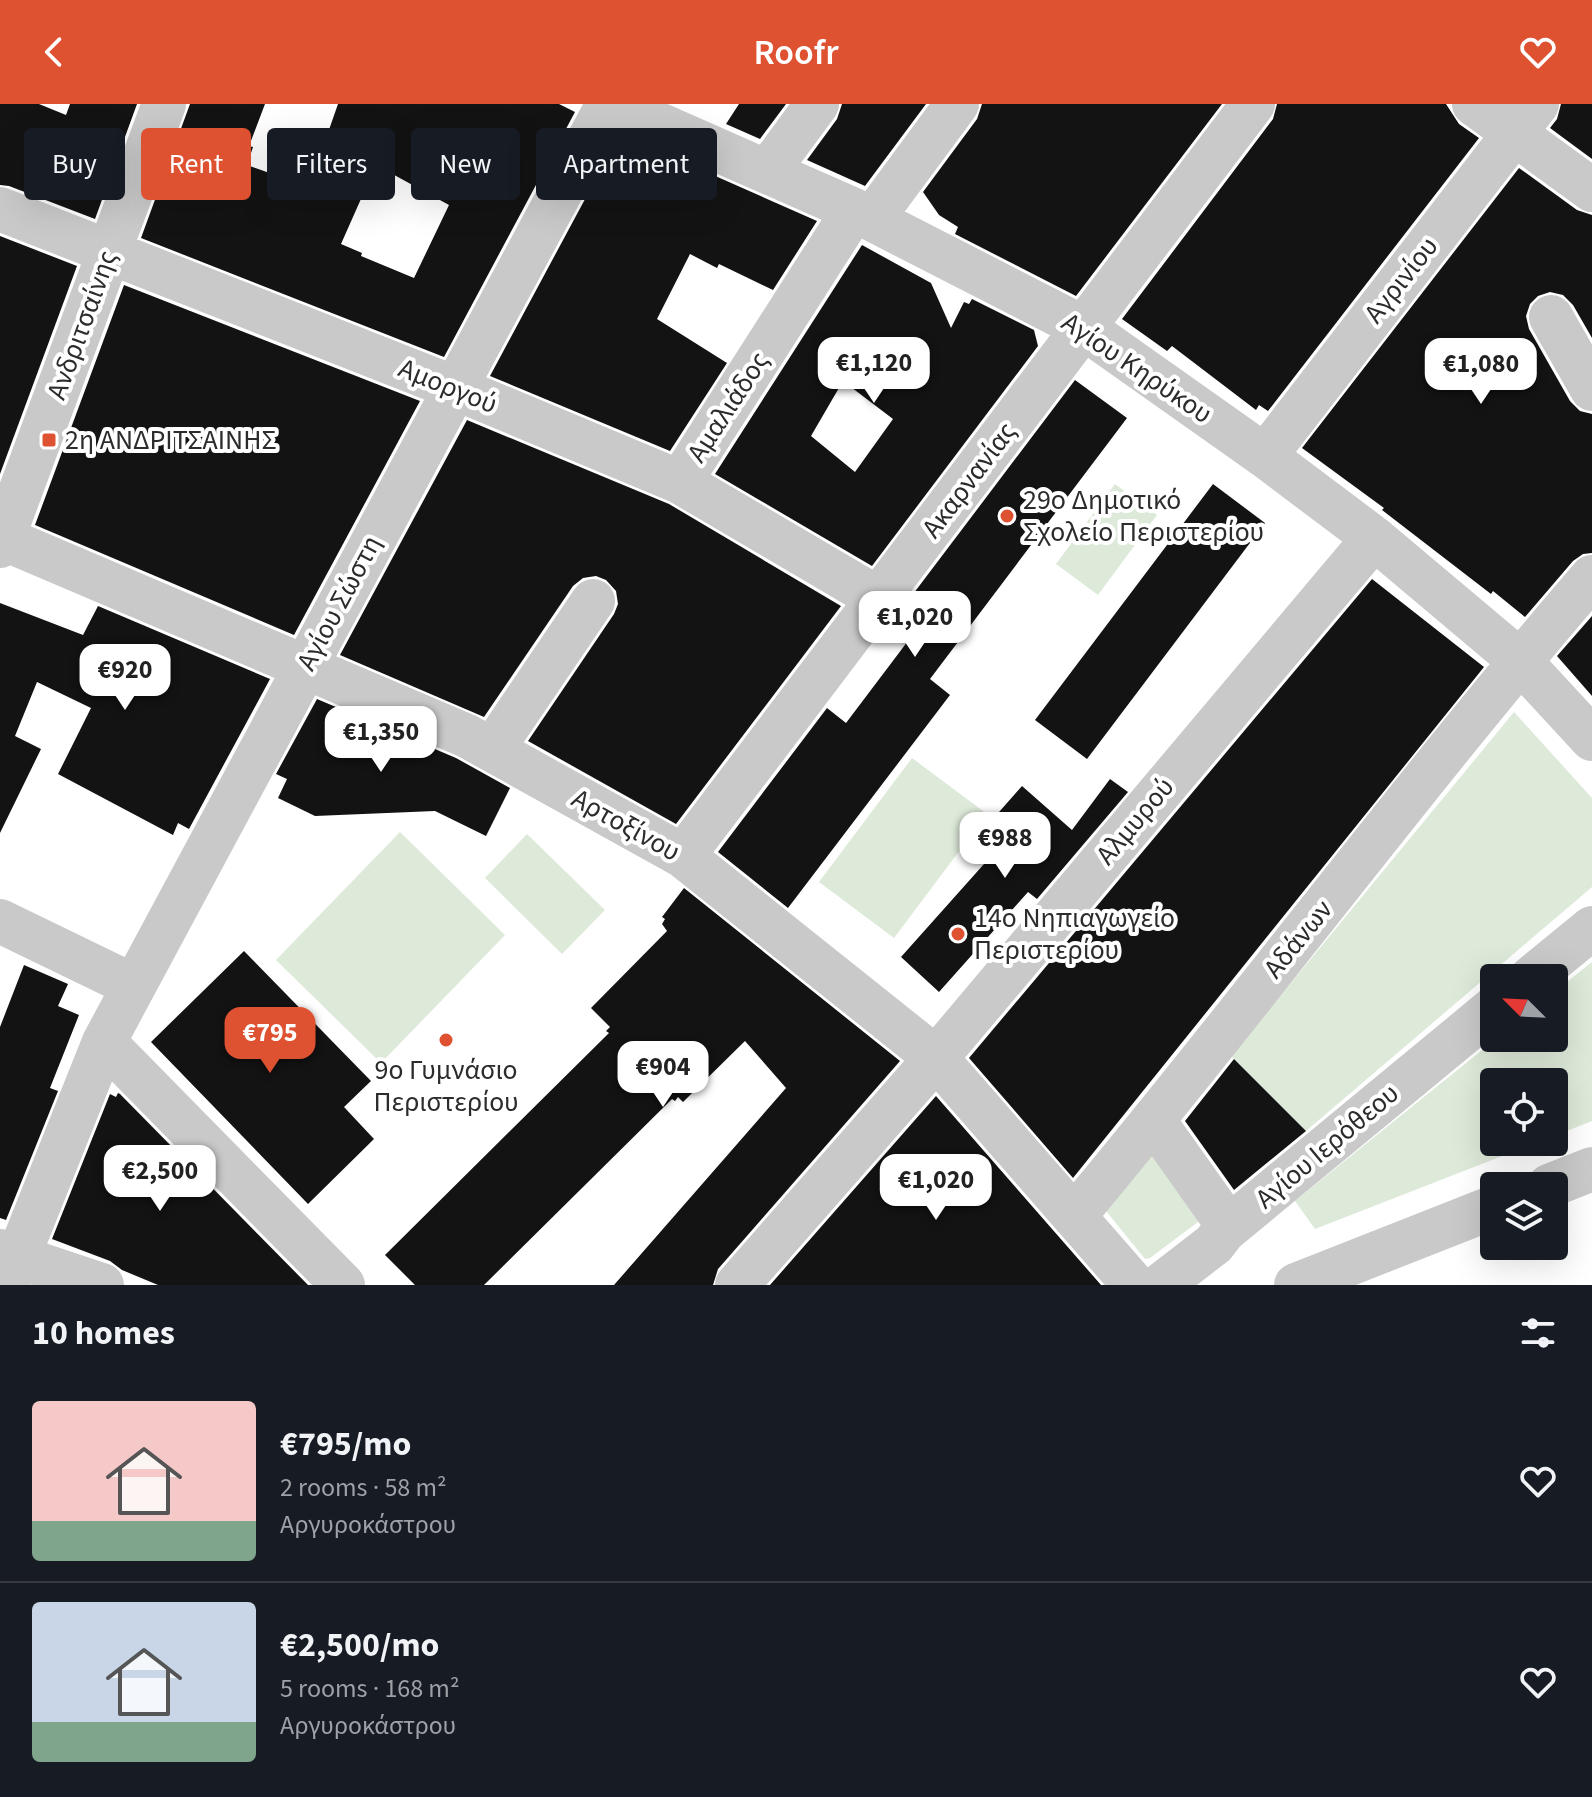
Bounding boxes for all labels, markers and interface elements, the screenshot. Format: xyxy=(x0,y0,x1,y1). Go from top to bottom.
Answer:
text: Roofr xyxy=(753,27,839,78)
icon: back xyxy=(32,30,76,74)
icon: heart xyxy=(1516,30,1560,74)
chip: Buy xyxy=(24,128,125,200)
chip: Rent xyxy=(141,128,251,200)
chip: Filters xyxy=(267,128,395,200)
chip: New xyxy=(411,128,520,200)
chip: Apartment xyxy=(536,128,717,200)
street label: Αγρινίου xyxy=(1354,228,1448,332)
street label: Ανδριτσαίνης xyxy=(37,245,127,405)
street label: Αγίου Κηρύκου xyxy=(1054,303,1220,433)
pin: €1,120 xyxy=(809,337,939,405)
pin: €1,080 xyxy=(1416,338,1546,406)
street label: Αμαλιάδος xyxy=(677,344,779,470)
text: €1,120 xyxy=(836,344,912,381)
text: €1,080 xyxy=(1443,345,1519,382)
street label: Αμοργού xyxy=(393,348,503,424)
street label: Ακαρνανίας xyxy=(912,414,1026,546)
place label: 2η ΑΝΔΡΙΤΣΑΙΝΗΣ xyxy=(65,420,277,460)
marker: 2η ΑΝΔΡΙΤΣΑΙΝΗΣ xyxy=(40,431,58,449)
place label: 29o Δημοτικό Σχολείο Περιστερίου xyxy=(1023,480,1264,552)
marker: 29o Δημοτικό Σχολείο Περιστερίου xyxy=(998,507,1016,525)
street label: Αγίου Σώστη xyxy=(287,528,391,678)
pin: €1,020 xyxy=(850,591,980,659)
text: €1,020 xyxy=(877,598,953,635)
pin: €920 xyxy=(78,644,172,712)
text: €920 xyxy=(98,651,152,688)
pin: €1,350 xyxy=(316,706,446,774)
text: €1,350 xyxy=(343,713,419,750)
street label: Αλμυρού xyxy=(1086,768,1184,874)
street label: Αρτοξίνου xyxy=(564,779,688,871)
pin: €988 xyxy=(958,812,1052,880)
text: €988 xyxy=(978,819,1032,856)
street label: Αδάνων xyxy=(1254,891,1342,987)
place label: 14ο Νηπιαγωγείο Περιστερίου xyxy=(974,898,1175,970)
marker: 14ο Νηπιαγωγείο Περιστερίου xyxy=(949,925,967,943)
north arrow xyxy=(1480,964,1568,1052)
map controls xyxy=(1480,964,1568,1260)
pin: €795 xyxy=(223,1007,317,1075)
text: €795 xyxy=(243,1014,297,1051)
marker: 9ο Γυμνάσιο Περιστερίου xyxy=(437,1031,455,1049)
pin: €904 xyxy=(616,1041,710,1109)
text: €904 xyxy=(636,1048,690,1085)
place label: 9ο Γυμνάσιο Περιστερίου xyxy=(373,1050,519,1122)
button: locate xyxy=(1480,1068,1568,1156)
street label: Αγίου Ιερόθεου xyxy=(1246,1074,1408,1218)
pin: €2,500 xyxy=(95,1145,225,1213)
text: €2,500 xyxy=(122,1152,198,1189)
pin: €1,020 xyxy=(871,1154,1001,1222)
text: €1,020 xyxy=(898,1161,974,1198)
button: layers xyxy=(1480,1172,1568,1260)
text: 10 homes xyxy=(32,1309,175,1358)
icon: filters xyxy=(1516,1311,1560,1355)
text: €795/mo xyxy=(280,1420,411,1469)
icon: home xyxy=(96,1433,192,1529)
icon: heart xyxy=(1516,1459,1560,1503)
text: 2 rooms · 58 m² xyxy=(280,1469,447,1506)
text: Αργυροκάστρου xyxy=(280,1506,456,1543)
text: €2,500/mo xyxy=(280,1621,440,1670)
icon: home xyxy=(96,1634,192,1730)
icon: heart xyxy=(1516,1660,1560,1704)
text: 5 rooms · 168 m² xyxy=(280,1670,459,1707)
text: Αργυροκάστρου xyxy=(280,1707,456,1744)

